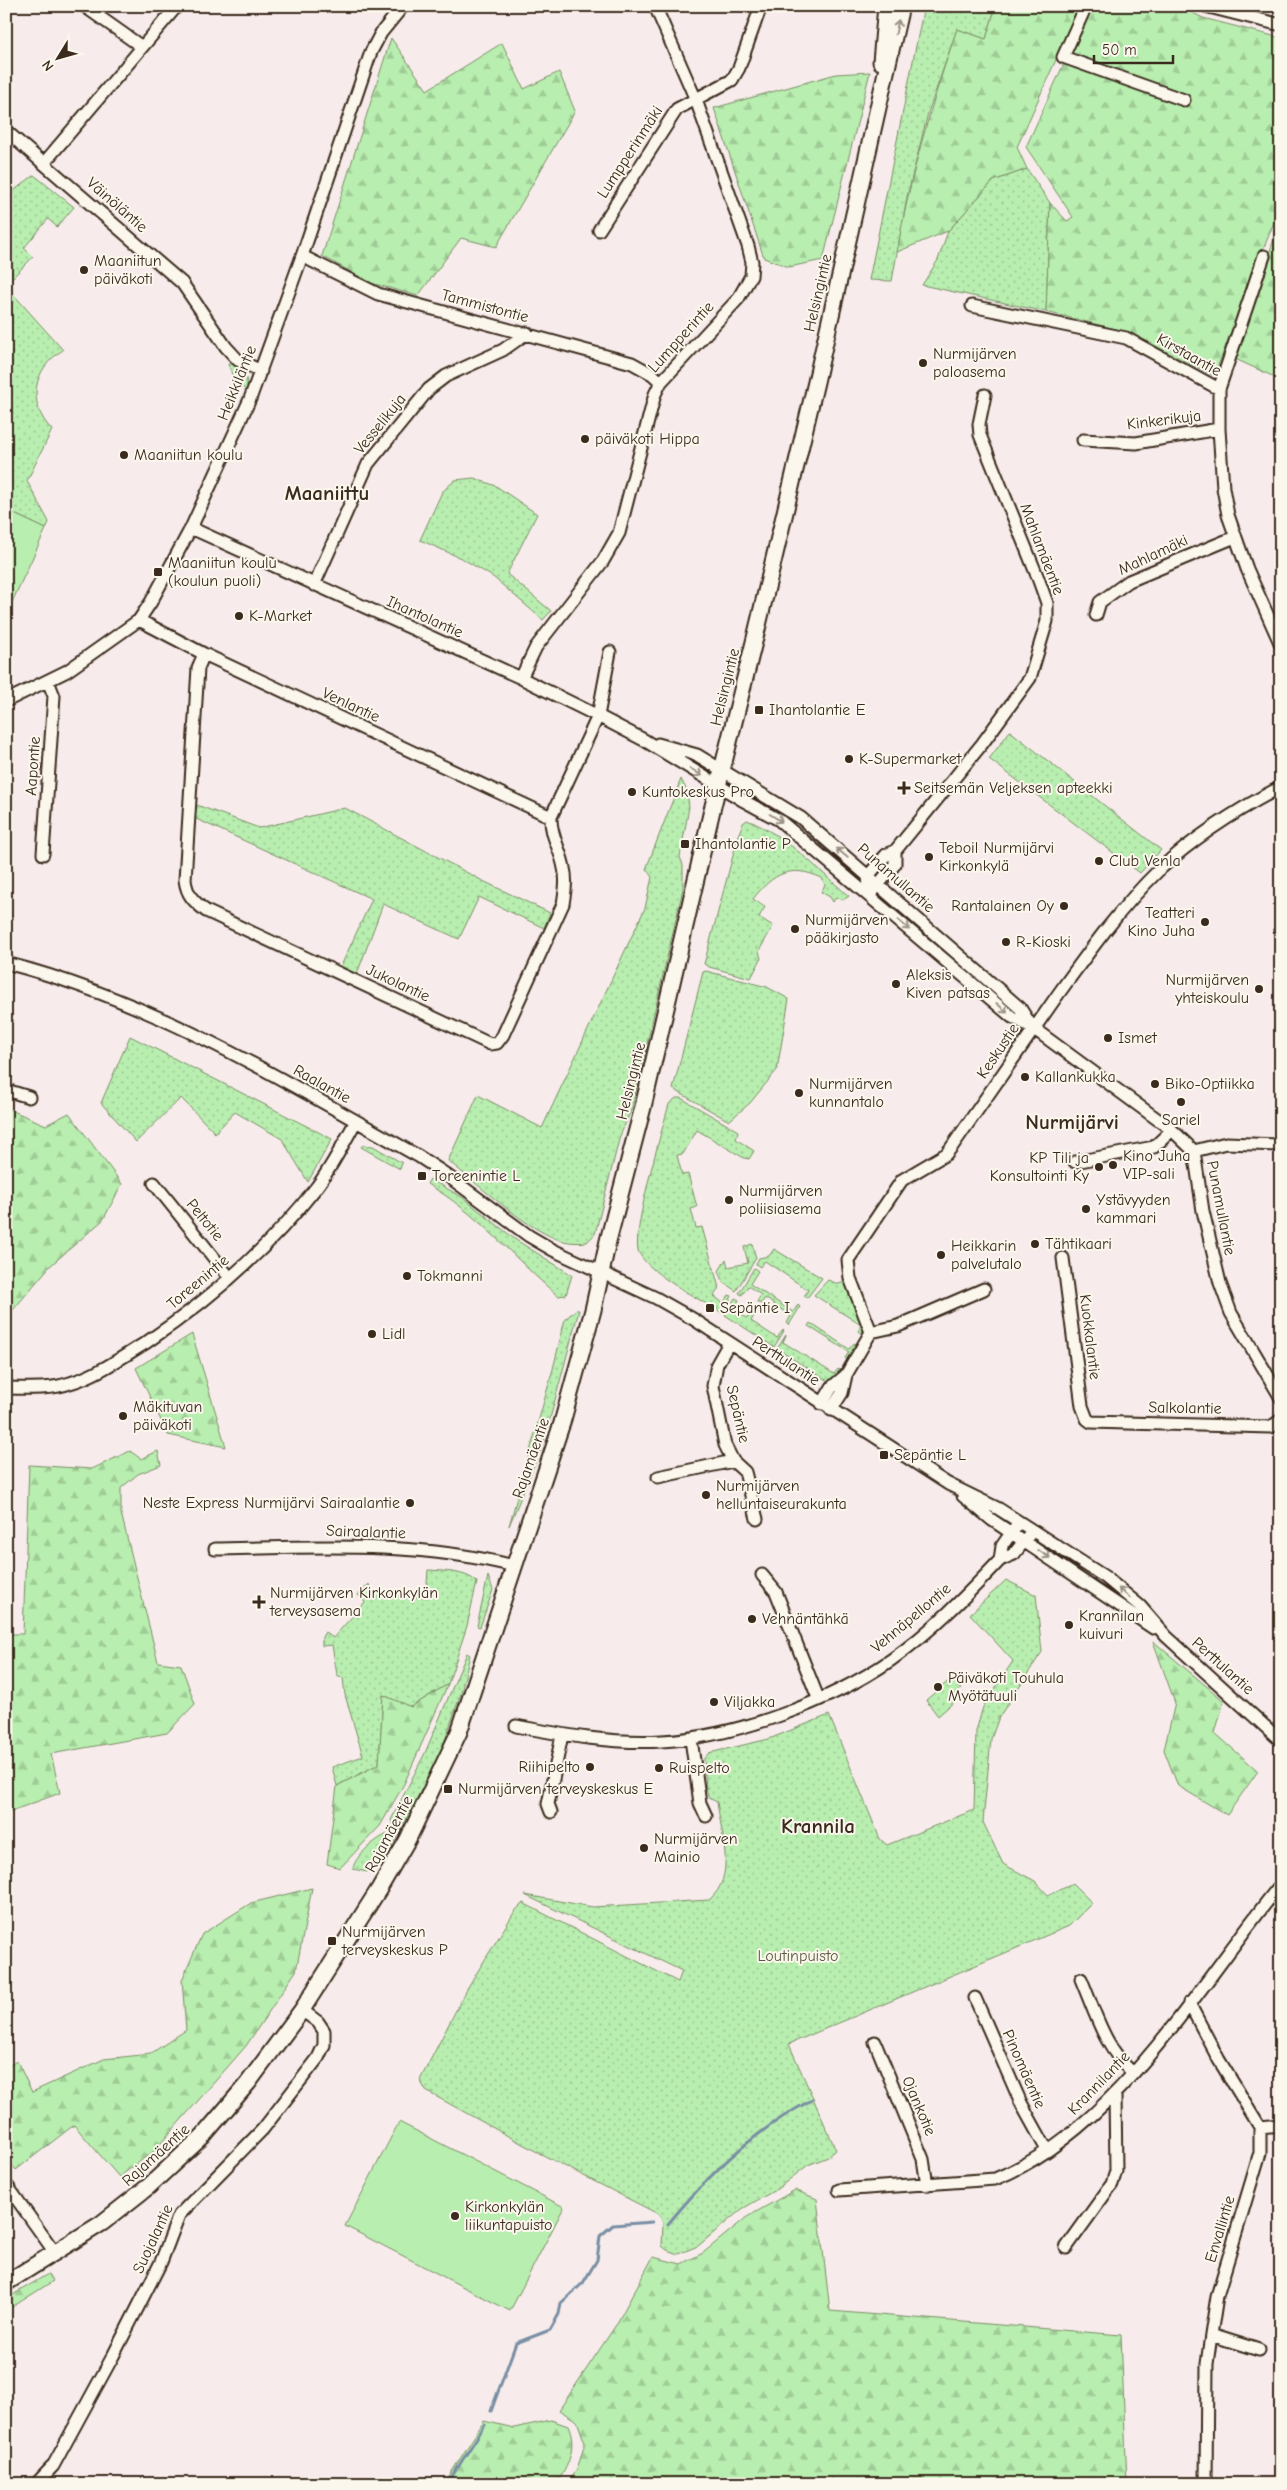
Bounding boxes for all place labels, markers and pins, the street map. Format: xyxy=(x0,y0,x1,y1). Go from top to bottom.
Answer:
place label: Maaniitun päiväkoti xyxy=(94,252,162,288)
marker: Maaniitun päiväkoti xyxy=(78,264,90,276)
place label: Nurmijärven paloasema xyxy=(933,345,1017,381)
marker: Nurmijärven paloasema xyxy=(917,357,929,369)
place label: päiväkoti Hippa xyxy=(595,430,700,448)
marker: päiväkoti Hippa xyxy=(579,433,591,445)
place label: Maaniitun koulu xyxy=(134,446,243,464)
marker: Maaniitun koulu xyxy=(118,449,130,461)
place label: Maaniitun koulu (koulun puoli) xyxy=(168,554,277,590)
marker: Maaniitun koulu (koulun puoli) xyxy=(152,566,164,578)
place label: K-Market xyxy=(249,607,312,625)
marker: K-Market xyxy=(233,610,245,622)
place label: Ihantolantie E xyxy=(769,701,866,719)
marker: Ihantolantie E xyxy=(753,704,765,716)
place label: K-Supermarket xyxy=(859,750,962,768)
marker: K-Supermarket xyxy=(843,753,855,765)
place label: Seitsemän Veljeksen apteekki xyxy=(914,779,1113,797)
marker: Seitsemän Veljeksen apteekki xyxy=(898,782,910,794)
place label: Kuntokeskus Pro xyxy=(642,783,754,801)
marker: Kuntokeskus Pro xyxy=(626,786,638,798)
place label: Ihantolantie P xyxy=(695,835,791,853)
marker: Ihantolantie P xyxy=(679,838,691,850)
place label: Teboil Nurmijärvi Kirkonkylä xyxy=(939,839,1054,875)
marker: Teboil Nurmijärvi Kirkonkylä xyxy=(923,851,935,863)
place label: Club Venla xyxy=(1109,852,1181,870)
marker: Club Venla xyxy=(1093,855,1105,867)
place label: Rantalainen Oy xyxy=(951,897,1055,915)
marker: Rantalainen Oy xyxy=(1058,900,1070,912)
place label: Teatteri Kino Juha xyxy=(1127,904,1195,940)
place label: Nurmijärven pääkirjasto xyxy=(805,911,889,947)
marker: Teatteri Kino Juha xyxy=(1199,916,1211,928)
marker: Nurmijärven pääkirjasto xyxy=(789,923,801,935)
place label: R-Kioski xyxy=(1016,933,1071,951)
marker: R-Kioski xyxy=(1000,936,1012,948)
place label: Aleksis Kiven patsas xyxy=(906,966,990,1002)
place label: Nurmijärven yhteiskoulu xyxy=(1165,971,1249,1007)
marker: Aleksis Kiven patsas xyxy=(890,978,902,990)
marker: Nurmijärven yhteiskoulu xyxy=(1253,983,1265,995)
place label: Ismet xyxy=(1118,1029,1157,1047)
marker: Ismet xyxy=(1102,1032,1114,1044)
place label: Kallankukka xyxy=(1035,1068,1116,1086)
marker: Kallankukka xyxy=(1019,1071,1031,1083)
place label: Nurmijärven kunnantalo xyxy=(809,1075,893,1111)
place label: Biko-Optiikka xyxy=(1165,1075,1255,1093)
marker: Biko-Optiikka xyxy=(1149,1078,1161,1090)
marker: Nurmijärven kunnantalo xyxy=(793,1087,805,1099)
marker: Sariel xyxy=(1175,1096,1187,1108)
place label: Sariel xyxy=(1162,1111,1200,1129)
place label: Kino Juha VIP-sali xyxy=(1123,1147,1191,1183)
place label: KP Tili ja Konsultointi Ky xyxy=(990,1149,1090,1185)
marker: Kino Juha VIP-sali xyxy=(1107,1159,1119,1171)
marker: KP Tili ja Konsultointi Ky xyxy=(1093,1161,1105,1173)
place label: Toreenintie L xyxy=(432,1167,520,1185)
marker: Toreenintie L xyxy=(416,1170,428,1182)
place label: Nurmijärven poliisiasema xyxy=(739,1182,823,1218)
place label: Ystävyyden kammari xyxy=(1096,1191,1171,1227)
marker: Nurmijärven poliisiasema xyxy=(723,1194,735,1206)
marker: Ystävyyden kammari xyxy=(1080,1203,1092,1215)
place label: Tähtikaari xyxy=(1045,1235,1112,1253)
place label: Heikkarin palvelutalo xyxy=(951,1237,1022,1273)
marker: Tähtikaari xyxy=(1029,1238,1041,1250)
marker: Heikkarin palvelutalo xyxy=(935,1249,947,1261)
place label: Tokmanni xyxy=(417,1267,483,1285)
marker: Tokmanni xyxy=(401,1270,413,1282)
place label: Sepäntie I xyxy=(720,1299,790,1317)
marker: Sepäntie I xyxy=(704,1302,716,1314)
place label: Lidl xyxy=(382,1325,406,1343)
marker: Lidl xyxy=(366,1328,378,1340)
place label: Mäkituvan päiväkoti xyxy=(133,1398,202,1434)
marker: Mäkituvan päiväkoti xyxy=(117,1410,129,1422)
place label: Sepäntie L xyxy=(894,1446,966,1464)
marker: Sepäntie L xyxy=(878,1449,890,1461)
place label: Nurmijärven helluntaiseurakunta xyxy=(716,1477,847,1513)
marker: Nurmijärven helluntaiseurakunta xyxy=(700,1489,712,1501)
place label: Neste Express Nurmijärvi Sairaalantie xyxy=(143,1494,400,1512)
marker: Neste Express Nurmijärvi Sairaalantie xyxy=(404,1497,416,1509)
place label: Nurmijärven Kirkonkylän terveysasema xyxy=(269,1584,438,1620)
marker: Nurmijärven Kirkonkylän terveysasema xyxy=(252,1595,266,1609)
place label: Krannilan kuivuri xyxy=(1079,1607,1144,1643)
place label: Vehnäntähkä xyxy=(762,1610,849,1628)
marker: Vehnäntähkä xyxy=(746,1613,758,1625)
marker: Krannilan kuivuri xyxy=(1063,1619,1075,1631)
place label: Päiväkoti Touhula Myötätuuli xyxy=(948,1669,1064,1705)
marker: Päiväkoti Touhula Myötätuuli xyxy=(932,1681,944,1693)
place label: Viljakka xyxy=(724,1693,775,1711)
marker: Viljakka xyxy=(708,1696,720,1708)
place label: Riihipelto xyxy=(518,1758,580,1776)
place label: Ruispelto xyxy=(669,1759,730,1777)
marker: Riihipelto xyxy=(584,1761,596,1773)
marker: Ruispelto xyxy=(653,1762,665,1774)
place label: Nurmijärven terveyskeskus E xyxy=(458,1780,654,1798)
marker: Nurmijärven terveyskeskus E xyxy=(442,1783,454,1795)
place label: Nurmijärven Mainio xyxy=(654,1830,738,1866)
marker: Nurmijärven Mainio xyxy=(638,1842,650,1854)
place label: Nurmijärven terveyskeskus P xyxy=(341,1923,448,1959)
marker: Nurmijärven terveyskeskus P xyxy=(326,1935,338,1947)
place label: Kirkonkylän liikuntapuisto xyxy=(465,2198,552,2234)
marker: Kirkonkylän liikuntapuisto xyxy=(449,2210,461,2222)

